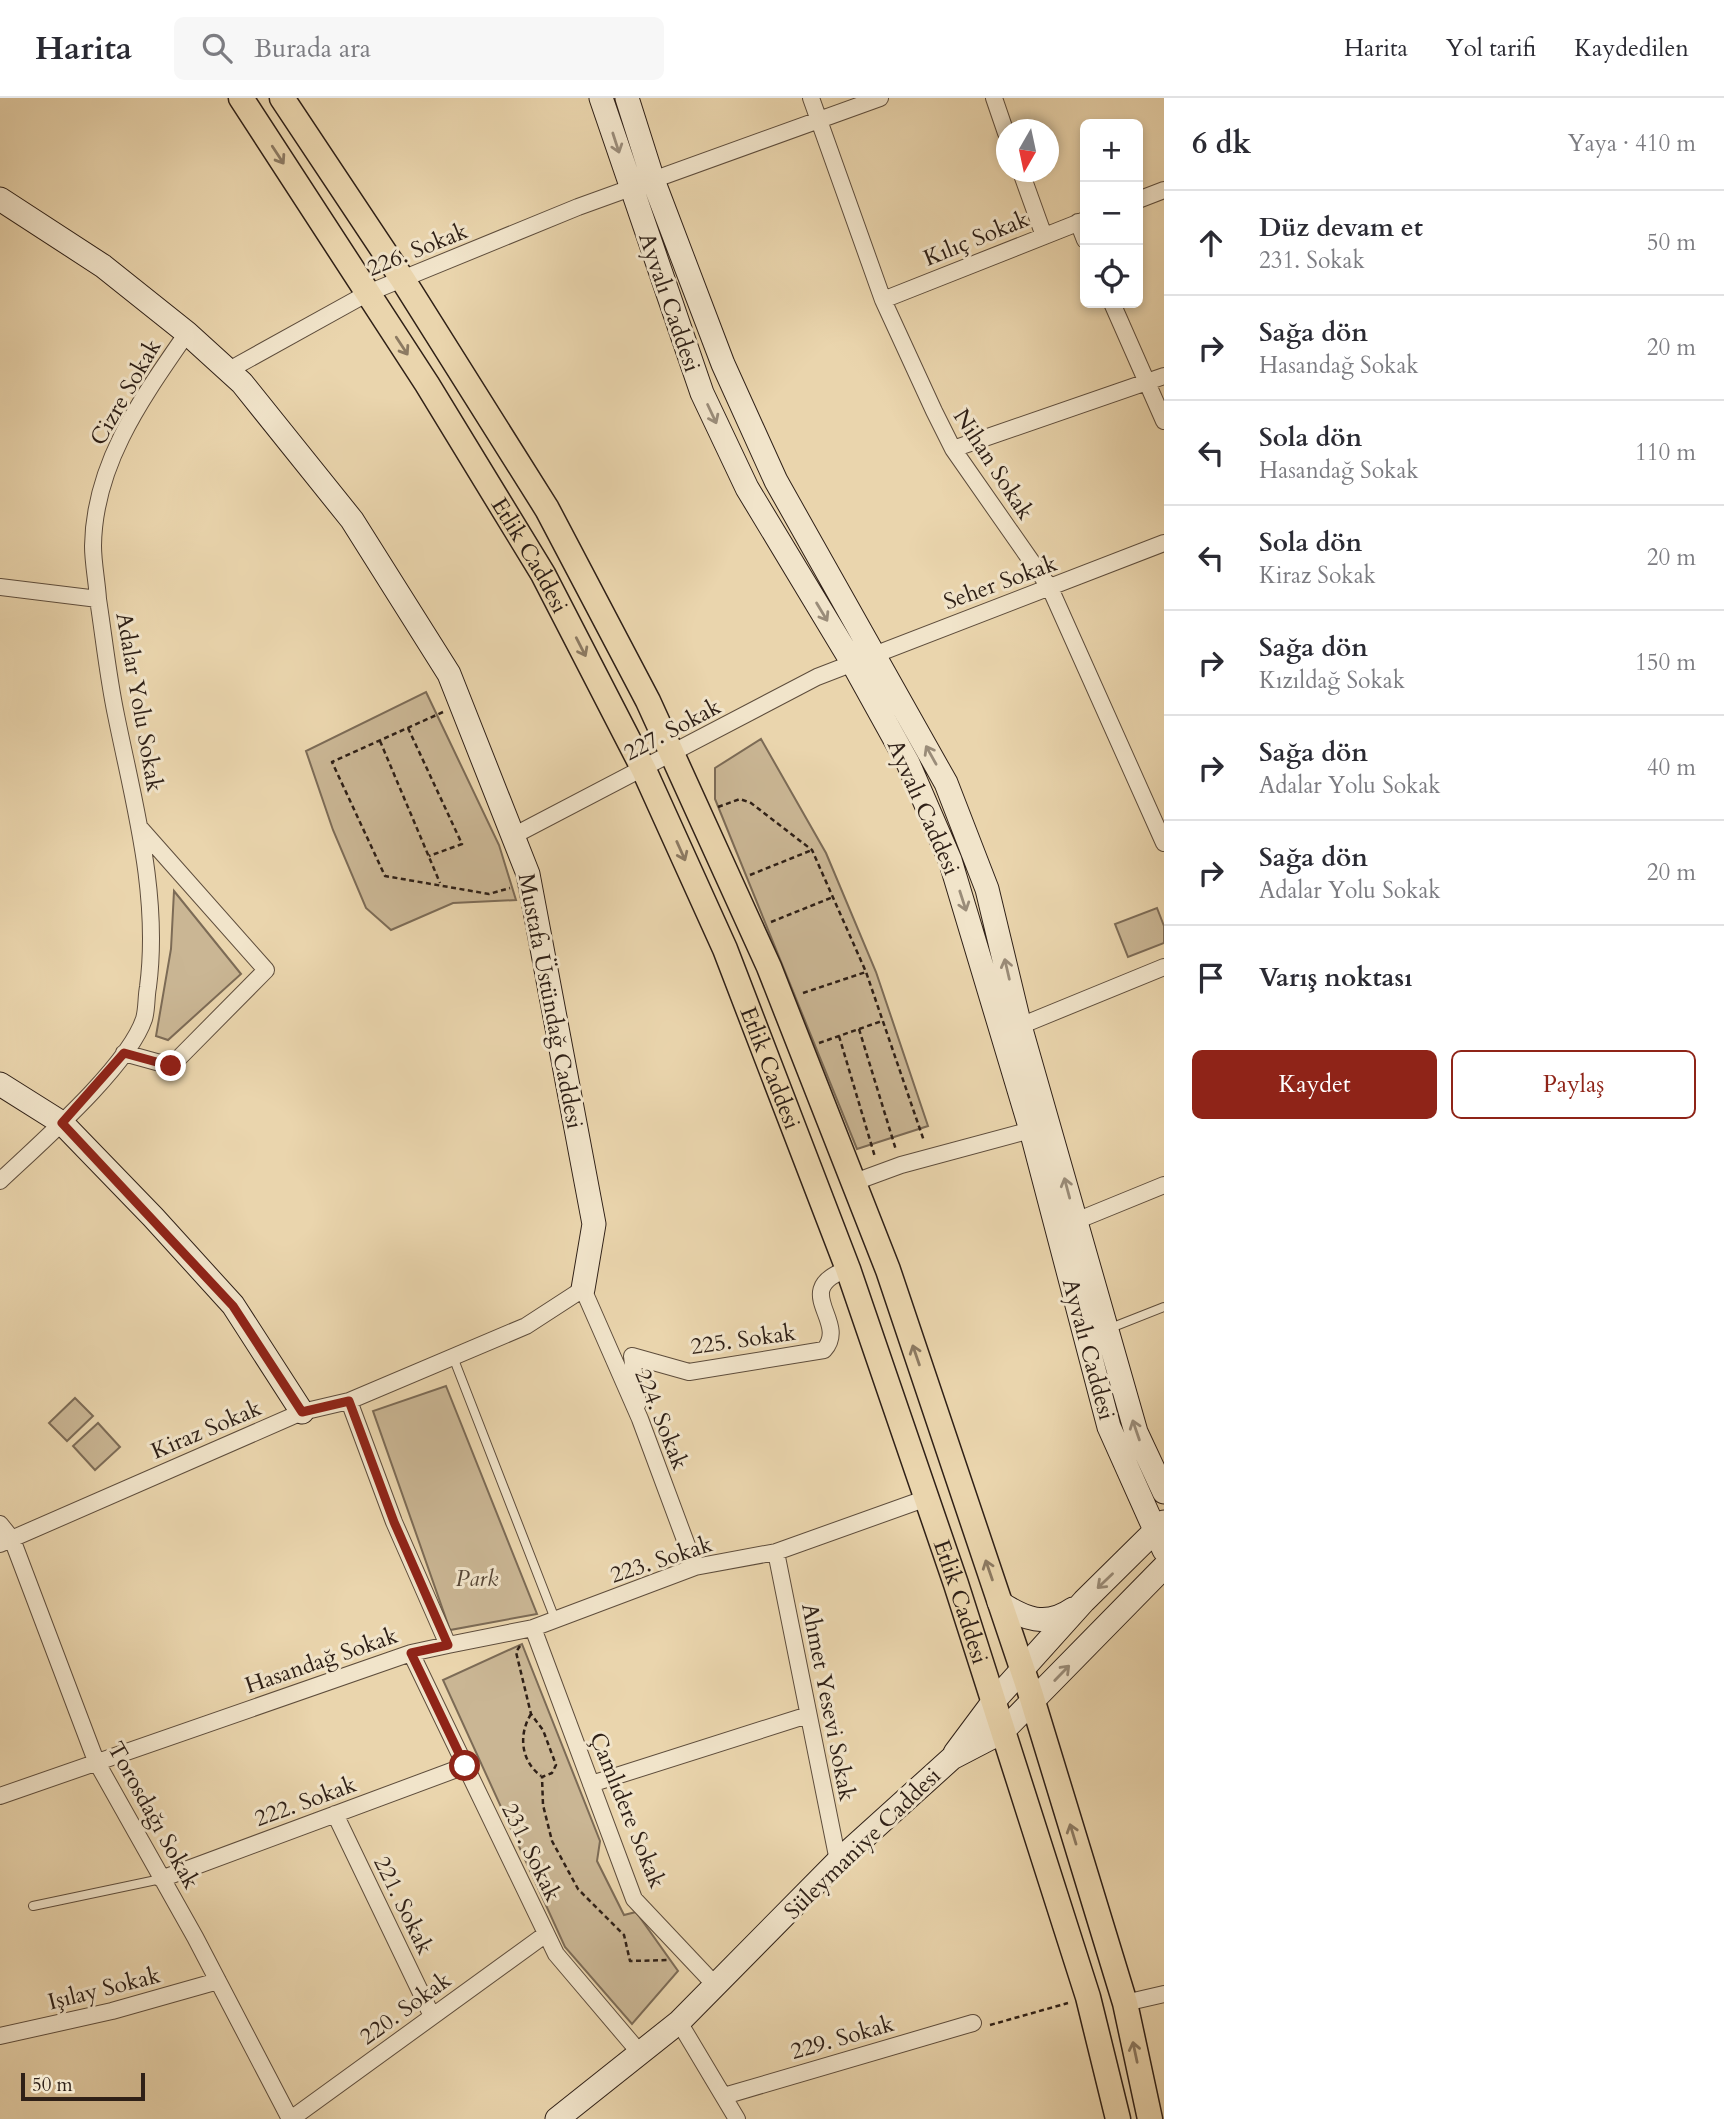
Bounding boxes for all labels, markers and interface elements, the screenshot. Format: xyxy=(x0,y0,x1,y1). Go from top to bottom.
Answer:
search box xyxy=(174,17,664,80)
text: Harita xyxy=(35,26,132,71)
icon: search xyxy=(198,29,236,67)
text: Burada ara xyxy=(254,31,371,66)
text: Harita xyxy=(1344,32,1408,65)
text: Yol tarifi xyxy=(1446,32,1536,65)
text: Kaydedilen xyxy=(1574,32,1689,65)
north arrow xyxy=(996,119,1059,182)
map controls xyxy=(1080,119,1143,308)
button: + xyxy=(1080,119,1143,182)
text: 6 dk xyxy=(1192,123,1251,164)
text: Yaya · 410 m xyxy=(1568,128,1696,159)
one-way arrow xyxy=(611,132,623,154)
one-way arrow xyxy=(271,145,285,165)
button: − xyxy=(1080,182,1143,245)
street label: Kılıç Sokak xyxy=(919,203,1034,274)
text: Düz devam et xyxy=(1259,210,1423,245)
street label: 226. Sokak xyxy=(362,215,473,284)
icon: ahead xyxy=(1192,224,1230,262)
text: 50 m xyxy=(1647,227,1696,258)
street label: Ayvalı Caddesi xyxy=(631,228,708,376)
button: locate xyxy=(1080,245,1143,308)
text: 231. Sokak xyxy=(1259,245,1365,276)
text: Sağa dön xyxy=(1259,315,1368,350)
icon: right xyxy=(1192,329,1230,367)
text: 20 m xyxy=(1647,332,1696,363)
street label: Cizre Sokak xyxy=(83,333,169,451)
one-way arrow xyxy=(396,335,410,355)
text: Hasandağ Sokak xyxy=(1259,350,1419,381)
one-way arrow xyxy=(706,403,719,424)
street label: Nihan Sokak xyxy=(946,403,1041,526)
text: Sola dön xyxy=(1259,420,1362,455)
icon: left xyxy=(1192,434,1230,472)
text: 110 m xyxy=(1635,437,1696,468)
text: Hasandağ Sokak xyxy=(1259,455,1419,486)
street label: Etlik Caddesi xyxy=(484,492,575,618)
text: Sola dön xyxy=(1259,525,1362,560)
icon: left xyxy=(1192,539,1230,577)
text: 20 m xyxy=(1647,542,1696,573)
street label: Seher Sokak xyxy=(939,547,1062,617)
text: Kiraz Sokak xyxy=(1259,560,1376,591)
one-way arrow xyxy=(815,602,829,622)
street label: Adalar Yolu Sokak xyxy=(108,610,171,795)
text: Sağa dön xyxy=(1259,630,1368,665)
one-way arrow xyxy=(574,636,588,656)
icon: right xyxy=(1192,644,1230,682)
text: 150 m xyxy=(1635,647,1696,678)
text: Kızıldağ Sokak xyxy=(1259,665,1405,696)
street label: 227. Sokak xyxy=(618,691,727,768)
street label: Ayvalı Caddesi xyxy=(880,735,967,880)
text: Sağa dön xyxy=(1259,735,1368,770)
one-way arrow xyxy=(924,745,937,766)
icon: right xyxy=(1192,749,1230,787)
text: 40 m xyxy=(1647,752,1696,783)
text: Adalar Yolu Sokak xyxy=(1259,770,1441,801)
one-way arrow xyxy=(675,840,688,861)
text: Sağa dön xyxy=(1259,840,1368,875)
icon: right xyxy=(1192,854,1230,892)
text: 20 m xyxy=(1647,857,1696,888)
street label: Mustafa Üstündağ Caddesi xyxy=(511,871,590,1131)
text: Adalar Yolu Sokak xyxy=(1259,875,1441,906)
one-way arrow xyxy=(958,890,971,912)
one-way arrow xyxy=(999,958,1013,981)
icon: arrive xyxy=(1192,959,1230,997)
text: Varış noktası xyxy=(1259,960,1412,995)
street label: Etlik Caddesi xyxy=(733,1002,808,1134)
route end xyxy=(155,1050,186,1081)
button: Kaydet xyxy=(1192,1050,1437,1119)
button: Paylaş xyxy=(1451,1050,1696,1119)
one-way arrow xyxy=(1060,1177,1073,1200)
street label: Ayvalı Caddesi xyxy=(1055,1275,1122,1423)
street label: 225. Sokak xyxy=(688,1317,798,1362)
one-way arrow xyxy=(909,1344,921,1366)
street label: 224. Sokak xyxy=(627,1364,696,1475)
street label: Kiraz Sokak xyxy=(146,1392,267,1467)
one-way arrow xyxy=(1129,1420,1141,1442)
street label: 223. Sokak xyxy=(606,1528,717,1591)
street label: Etlik Caddesi xyxy=(926,1536,996,1668)
one-way arrow xyxy=(981,1560,994,1582)
park label: Park xyxy=(456,1563,499,1594)
one-way arrow xyxy=(1097,1572,1114,1589)
street label: Ahmet Yesevi Sokak xyxy=(794,1601,863,1804)
street label: Hasandağ Sokak xyxy=(241,1620,402,1701)
one-way arrow xyxy=(1054,1664,1071,1681)
street label: Çamlıdere Sokak xyxy=(582,1728,673,1893)
street label: Torosdağı Sokak xyxy=(100,1736,207,1895)
route start xyxy=(449,1750,480,1781)
street label: Süleymaniye Caddesi xyxy=(777,1760,948,1926)
street label: 222. Sokak xyxy=(250,1769,361,1834)
street label: 231. Sokak xyxy=(494,1798,569,1907)
one-way arrow xyxy=(1065,1823,1078,1845)
street label: 221. Sokak xyxy=(366,1851,441,1960)
street label: Işılay Sokak xyxy=(45,1959,164,2017)
street label: 220. Sokak xyxy=(353,1964,458,2052)
street label: 229. Sokak xyxy=(787,2008,898,2067)
one-way arrow xyxy=(1128,2041,1142,2064)
scale bar xyxy=(21,2070,145,2102)
text: 50 m xyxy=(32,2072,73,2098)

